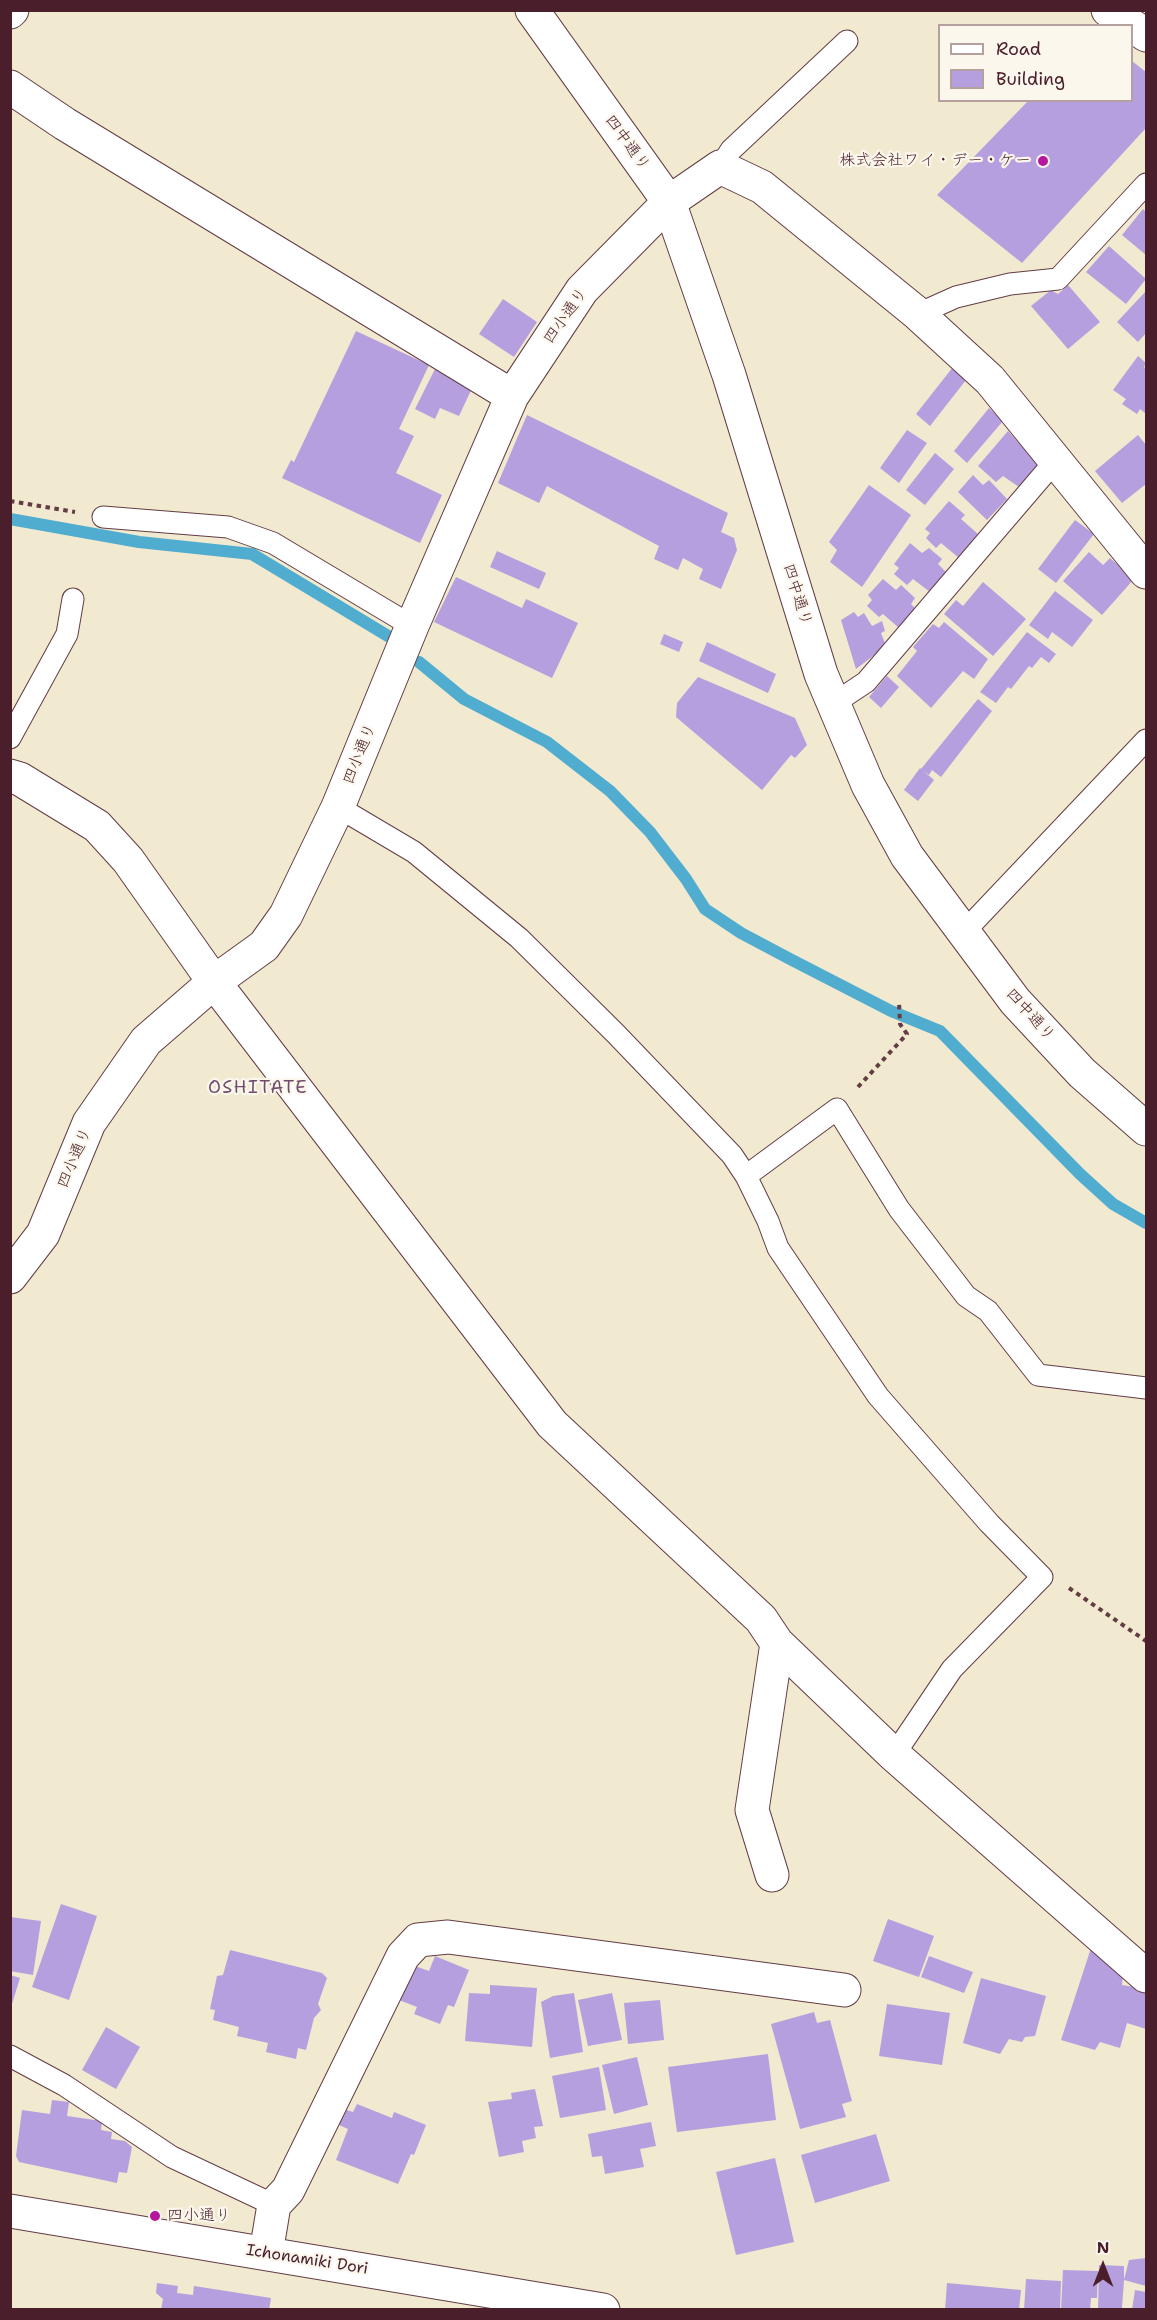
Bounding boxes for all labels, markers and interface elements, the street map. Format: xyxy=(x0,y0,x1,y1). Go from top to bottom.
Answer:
legend xyxy=(938,24,1133,102)
text: Road xyxy=(996,37,1041,61)
text: Building xyxy=(996,67,1065,91)
street label: 四中通り xyxy=(600,111,654,175)
place label: 株式会社ワイ・デー・ケー xyxy=(839,151,1031,171)
marker: 株式会社ワイ・デー・ケー xyxy=(1036,154,1050,168)
street label: 四小通り xyxy=(540,284,592,348)
street label: 四中通り xyxy=(778,562,816,628)
street label: 四小通り xyxy=(339,721,381,787)
street label: 四中通り xyxy=(1001,985,1059,1045)
district label: OSHITATE xyxy=(208,1077,308,1099)
street label: 四小通り xyxy=(54,1125,96,1191)
place label: 四小通り xyxy=(167,2206,231,2226)
marker: 四小通り xyxy=(148,2209,162,2223)
north arrow xyxy=(1073,2236,1133,2296)
text: N xyxy=(1097,2237,1109,2258)
street label: Ichonamiki Dori xyxy=(245,2241,369,2279)

